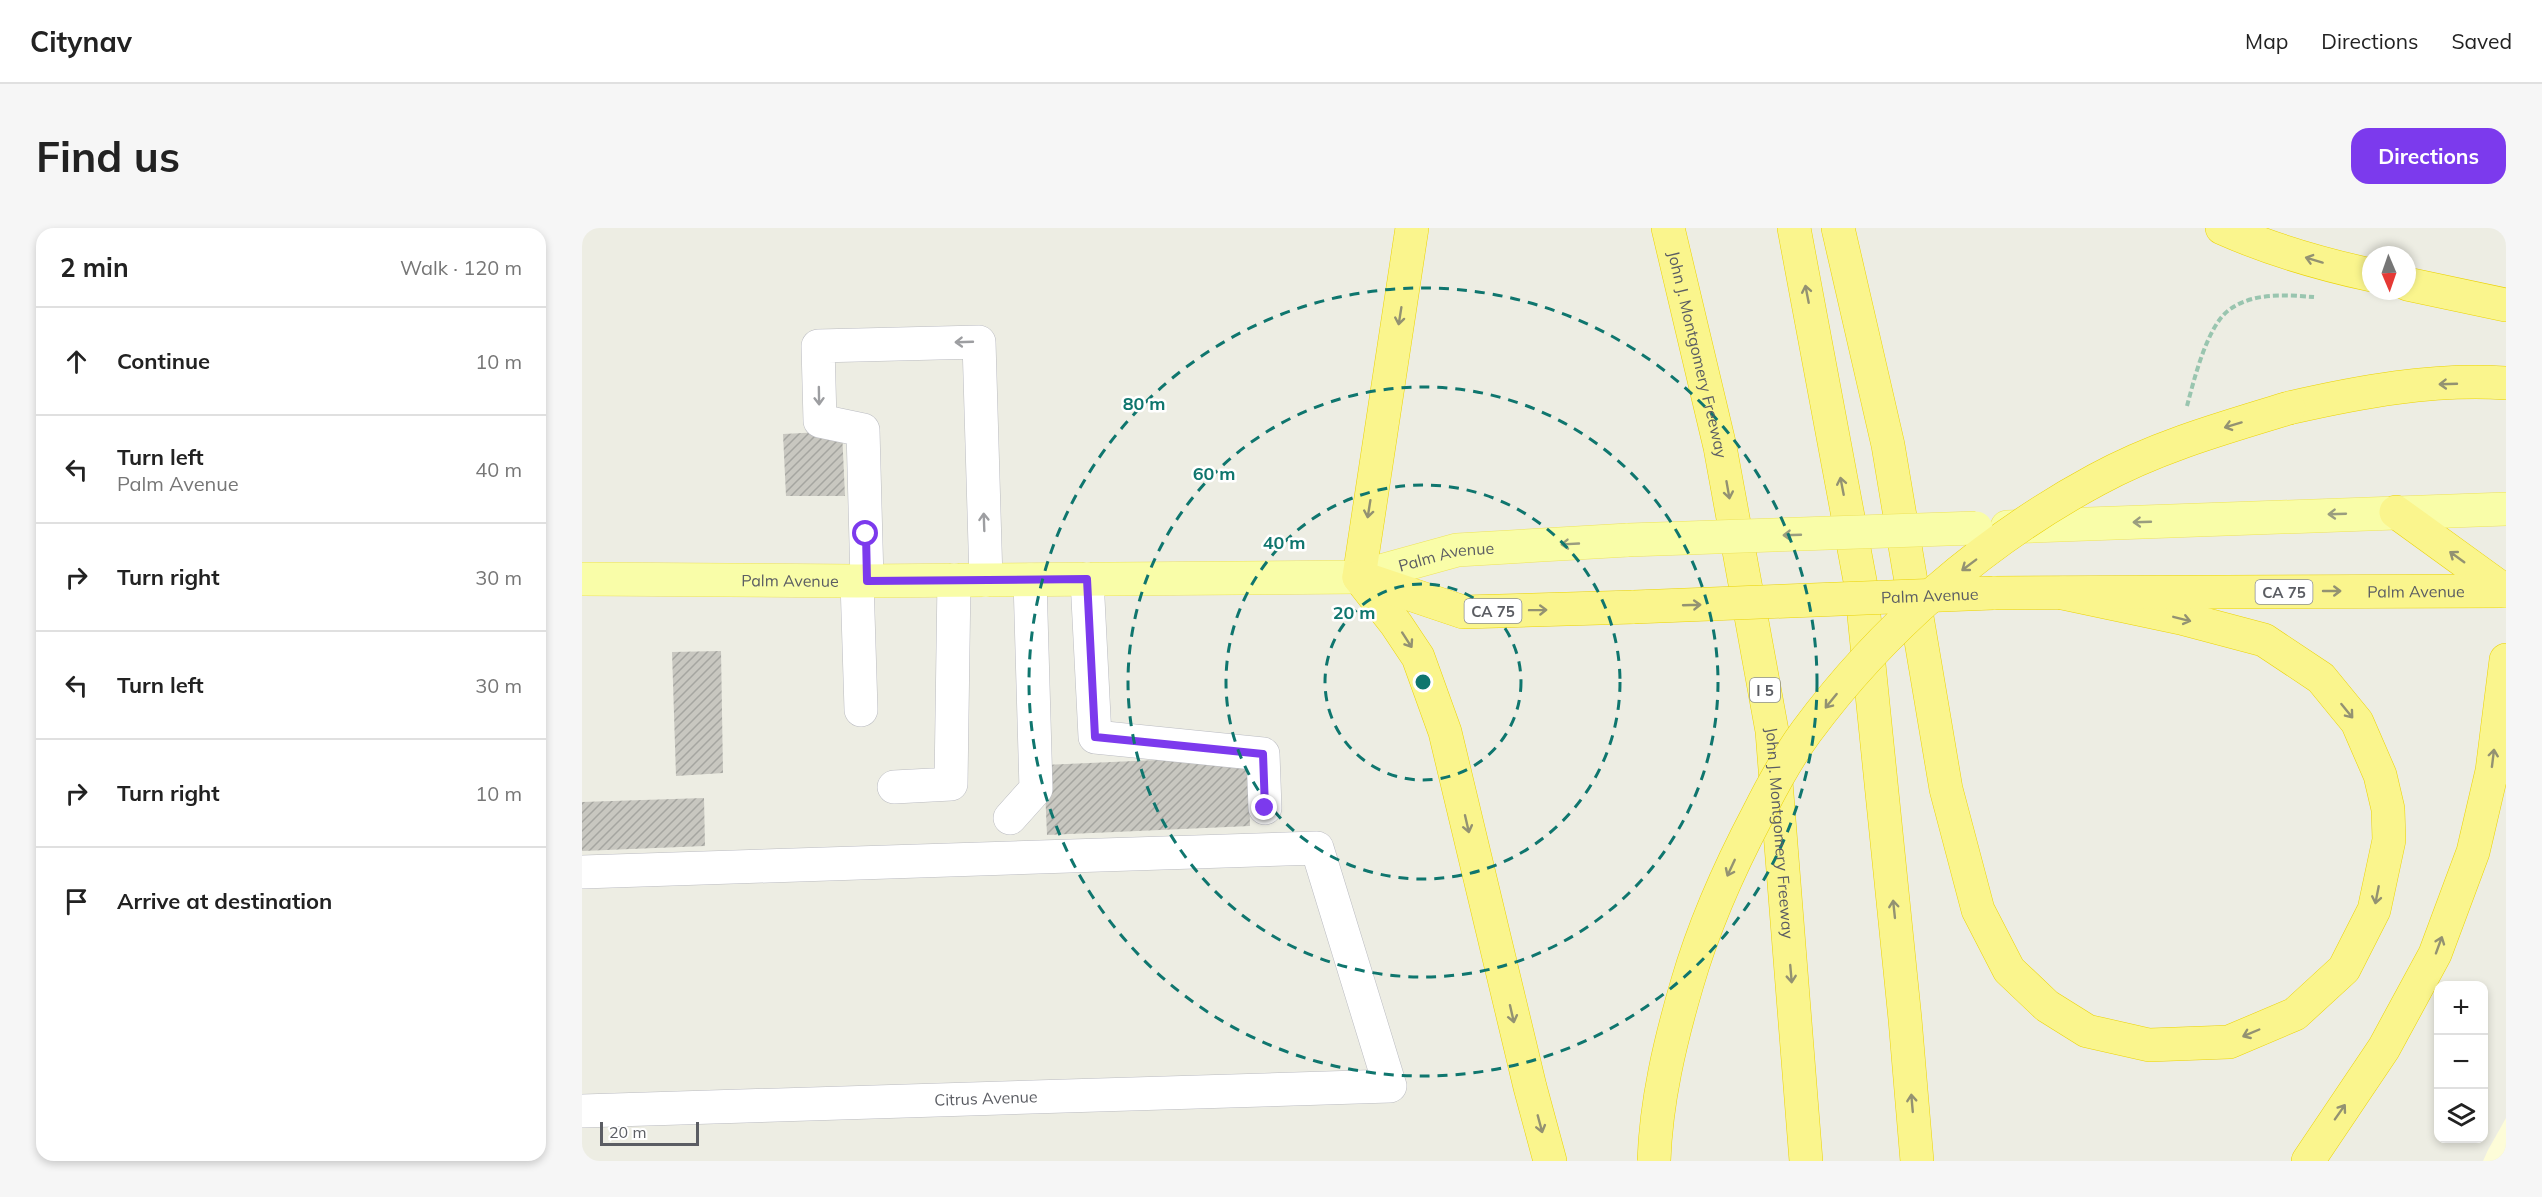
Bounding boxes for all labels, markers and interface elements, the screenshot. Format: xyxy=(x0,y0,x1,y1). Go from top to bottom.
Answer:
text: Citynav xyxy=(30,24,132,59)
text: Map xyxy=(2245,28,2288,54)
text: Directions xyxy=(2321,28,2418,54)
text: Saved xyxy=(2451,28,2512,54)
button: Directions xyxy=(2351,128,2506,184)
text: Find us xyxy=(36,130,180,183)
north arrow xyxy=(2362,246,2416,300)
street label: John J. Montgomery Freeway xyxy=(1664,249,1732,460)
text: 2 min xyxy=(60,251,129,284)
one-way arrow xyxy=(2305,254,2324,265)
text: Walk · 120 m xyxy=(400,255,522,280)
one-way arrow xyxy=(1801,285,1812,305)
one-way arrow xyxy=(1394,306,1405,326)
one-way arrow xyxy=(954,337,974,348)
icon: ahead xyxy=(60,345,93,378)
text: Continue xyxy=(117,347,210,375)
text: 10 m xyxy=(475,349,522,374)
one-way arrow xyxy=(2438,378,2458,390)
one-way arrow xyxy=(814,385,825,405)
text: 80 m xyxy=(1123,392,1165,415)
one-way arrow xyxy=(2223,420,2242,431)
text: Turn left xyxy=(117,443,204,471)
icon: left xyxy=(60,453,93,486)
text: 40 m xyxy=(475,457,522,482)
text: 60 m xyxy=(1193,462,1235,485)
text: Palm Avenue xyxy=(117,471,239,496)
one-way arrow xyxy=(1836,477,1847,496)
one-way arrow xyxy=(1723,479,1734,499)
one-way arrow xyxy=(1364,499,1375,518)
one-way arrow xyxy=(2328,509,2348,520)
one-way arrow xyxy=(978,512,989,532)
one-way arrow xyxy=(2133,516,2153,527)
route start xyxy=(852,520,878,546)
one-way arrow xyxy=(1782,529,1802,540)
text: 40 m xyxy=(1263,531,1305,554)
street label: Palm Avenue xyxy=(1396,538,1495,576)
one-way arrow xyxy=(1560,538,1580,549)
one-way arrow xyxy=(2450,551,2466,563)
one-way arrow xyxy=(1962,559,1978,571)
icon: right xyxy=(60,561,93,594)
text: Turn right xyxy=(117,563,220,591)
text: 30 m xyxy=(475,565,522,590)
street label: Palm Avenue xyxy=(741,570,839,591)
road number: CA 75 xyxy=(2256,580,2312,604)
street label: Palm Avenue xyxy=(2367,581,2465,602)
street label: Palm Avenue xyxy=(1881,584,1979,607)
one-way arrow xyxy=(2321,586,2341,597)
road number: CA 75 xyxy=(1464,599,1522,623)
one-way arrow xyxy=(1682,599,1702,611)
text: 20 m xyxy=(1333,601,1375,624)
one-way arrow xyxy=(1527,604,1547,616)
one-way arrow xyxy=(2172,613,2191,625)
one-way arrow xyxy=(1401,631,1413,648)
icon: left xyxy=(60,669,93,702)
text: Turn left xyxy=(117,671,204,699)
centre of rings xyxy=(1413,672,1433,692)
text: 30 m xyxy=(475,673,522,698)
road number: I 5 xyxy=(1750,678,1780,702)
one-way arrow xyxy=(1824,693,1837,709)
one-way arrow xyxy=(2341,702,2354,718)
street label: John J. Montgomery Freeway xyxy=(1761,725,1798,940)
one-way arrow xyxy=(2488,749,2499,768)
icon: right xyxy=(60,777,93,810)
text: Turn right xyxy=(117,779,220,807)
text: 10 m xyxy=(475,781,522,806)
route end xyxy=(1251,794,1277,820)
one-way arrow xyxy=(1461,815,1473,834)
one-way arrow xyxy=(1724,858,1736,876)
icon: arrive xyxy=(60,885,93,918)
one-way arrow xyxy=(2371,885,2382,905)
text: Arrive at destination xyxy=(117,887,332,915)
one-way arrow xyxy=(1888,899,1899,919)
one-way arrow xyxy=(2434,936,2445,955)
one-way arrow xyxy=(1786,963,1797,983)
map controls xyxy=(2434,981,2488,1143)
button: + xyxy=(2434,981,2488,1035)
one-way arrow xyxy=(1507,1004,1519,1023)
one-way arrow xyxy=(2243,1028,2261,1039)
button: − xyxy=(2434,1035,2488,1089)
street label: Citrus Avenue xyxy=(934,1086,1038,1110)
button: layers xyxy=(2434,1089,2488,1143)
one-way arrow xyxy=(1906,1093,1917,1113)
one-way arrow xyxy=(2334,1105,2346,1121)
one-way arrow xyxy=(1534,1114,1546,1133)
scale bar xyxy=(600,1119,699,1146)
text: 20 m xyxy=(609,1122,646,1142)

